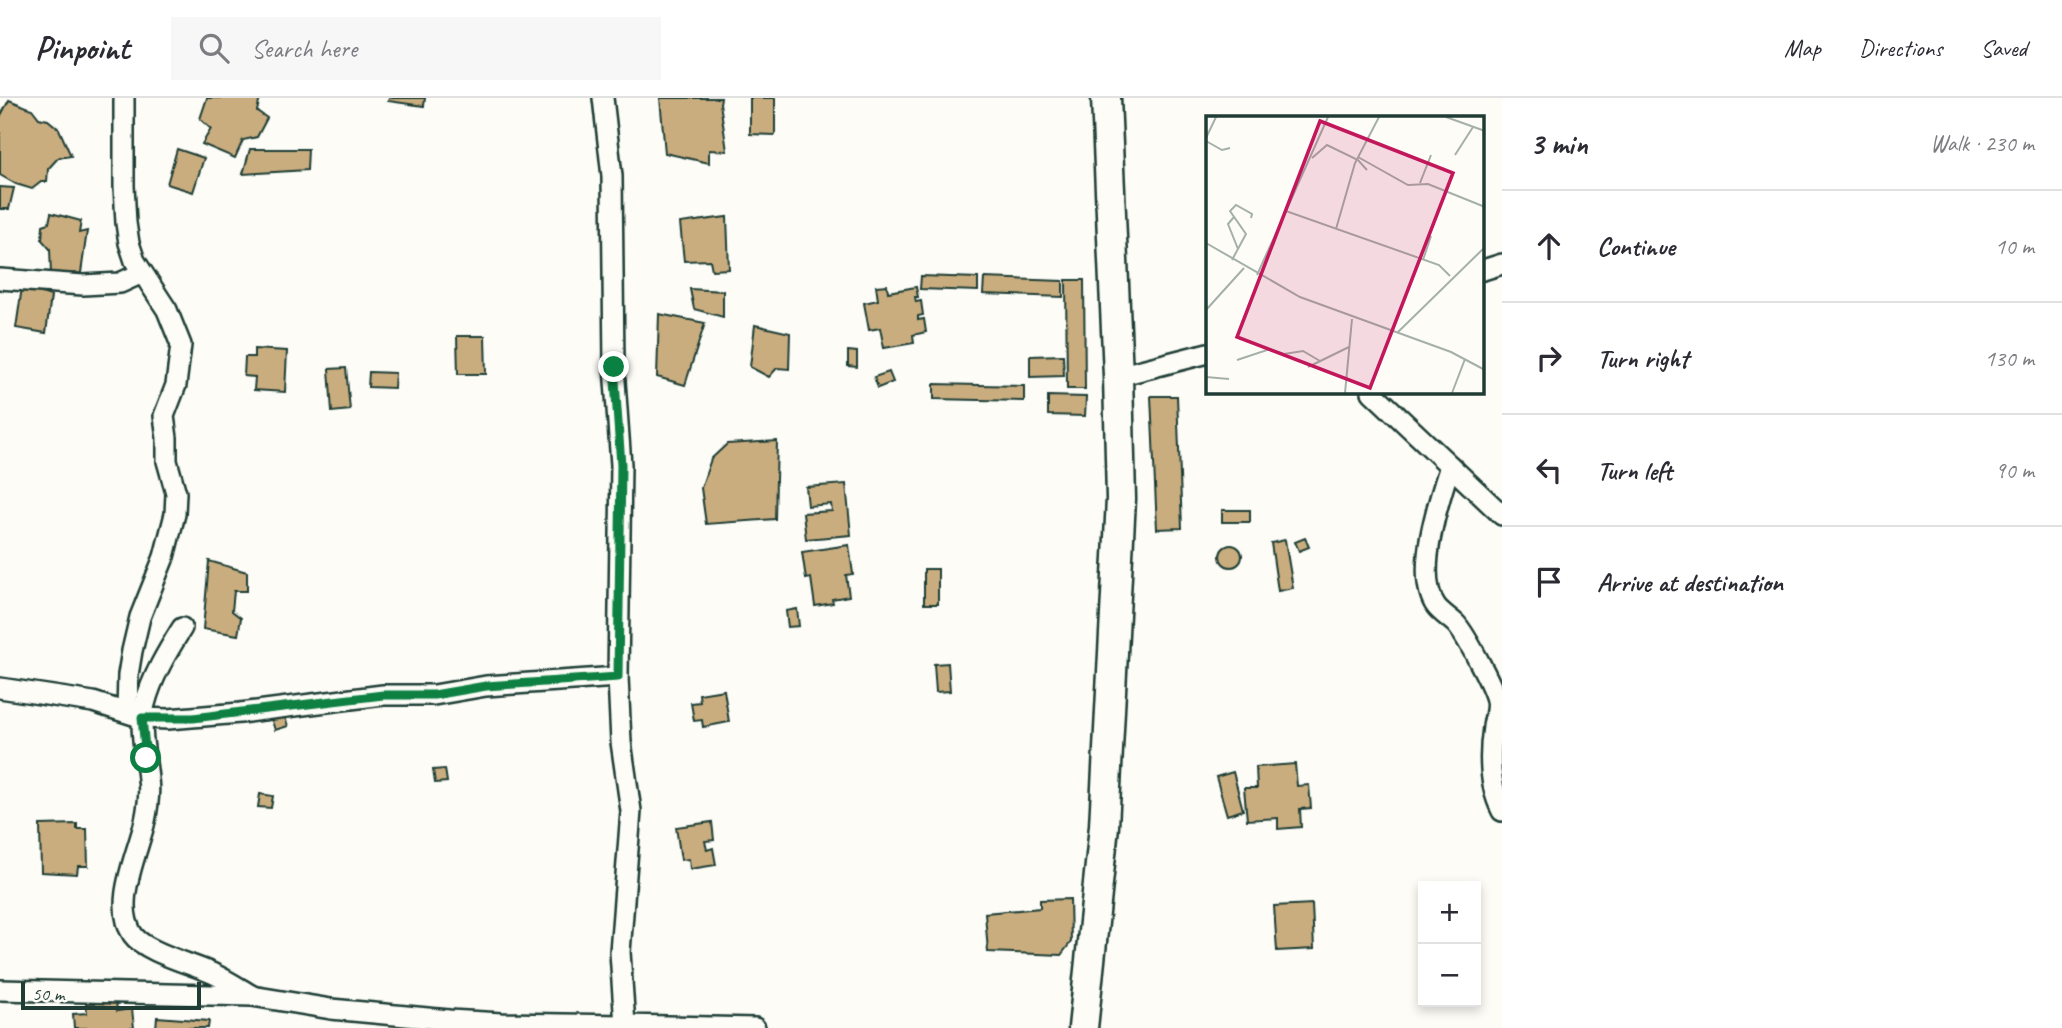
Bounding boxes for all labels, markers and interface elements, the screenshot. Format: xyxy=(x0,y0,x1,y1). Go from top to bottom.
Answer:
search box xyxy=(171,17,661,80)
text: Pinpoint xyxy=(35,27,129,69)
icon: search xyxy=(195,29,233,67)
text: Search here xyxy=(251,32,357,65)
text: Map xyxy=(1784,33,1821,63)
text: Directions xyxy=(1859,33,1942,63)
text: Saved xyxy=(1980,33,2027,63)
inset map xyxy=(1206,116,1484,394)
text: 3 min xyxy=(1530,125,1587,163)
text: Walk · 230 m xyxy=(1930,129,2034,158)
icon: ahead xyxy=(1530,227,1568,265)
text: Continue xyxy=(1597,230,1675,263)
text: 10 m xyxy=(1995,232,2034,261)
icon: right xyxy=(1530,339,1568,377)
text: Turn right xyxy=(1597,342,1688,375)
text: 130 m xyxy=(1985,344,2034,373)
route end xyxy=(598,351,629,382)
icon: left xyxy=(1530,451,1568,489)
text: Turn left xyxy=(1597,454,1672,487)
text: 90 m xyxy=(1995,456,2034,485)
icon: arrive xyxy=(1530,563,1568,601)
text: Arrive at destination xyxy=(1597,566,1783,599)
route start xyxy=(130,742,161,773)
map controls xyxy=(1418,881,1481,1007)
button: + xyxy=(1418,881,1481,944)
button: − xyxy=(1418,944,1481,1007)
scale bar xyxy=(21,979,201,1011)
text: 50 m xyxy=(32,982,64,1006)

